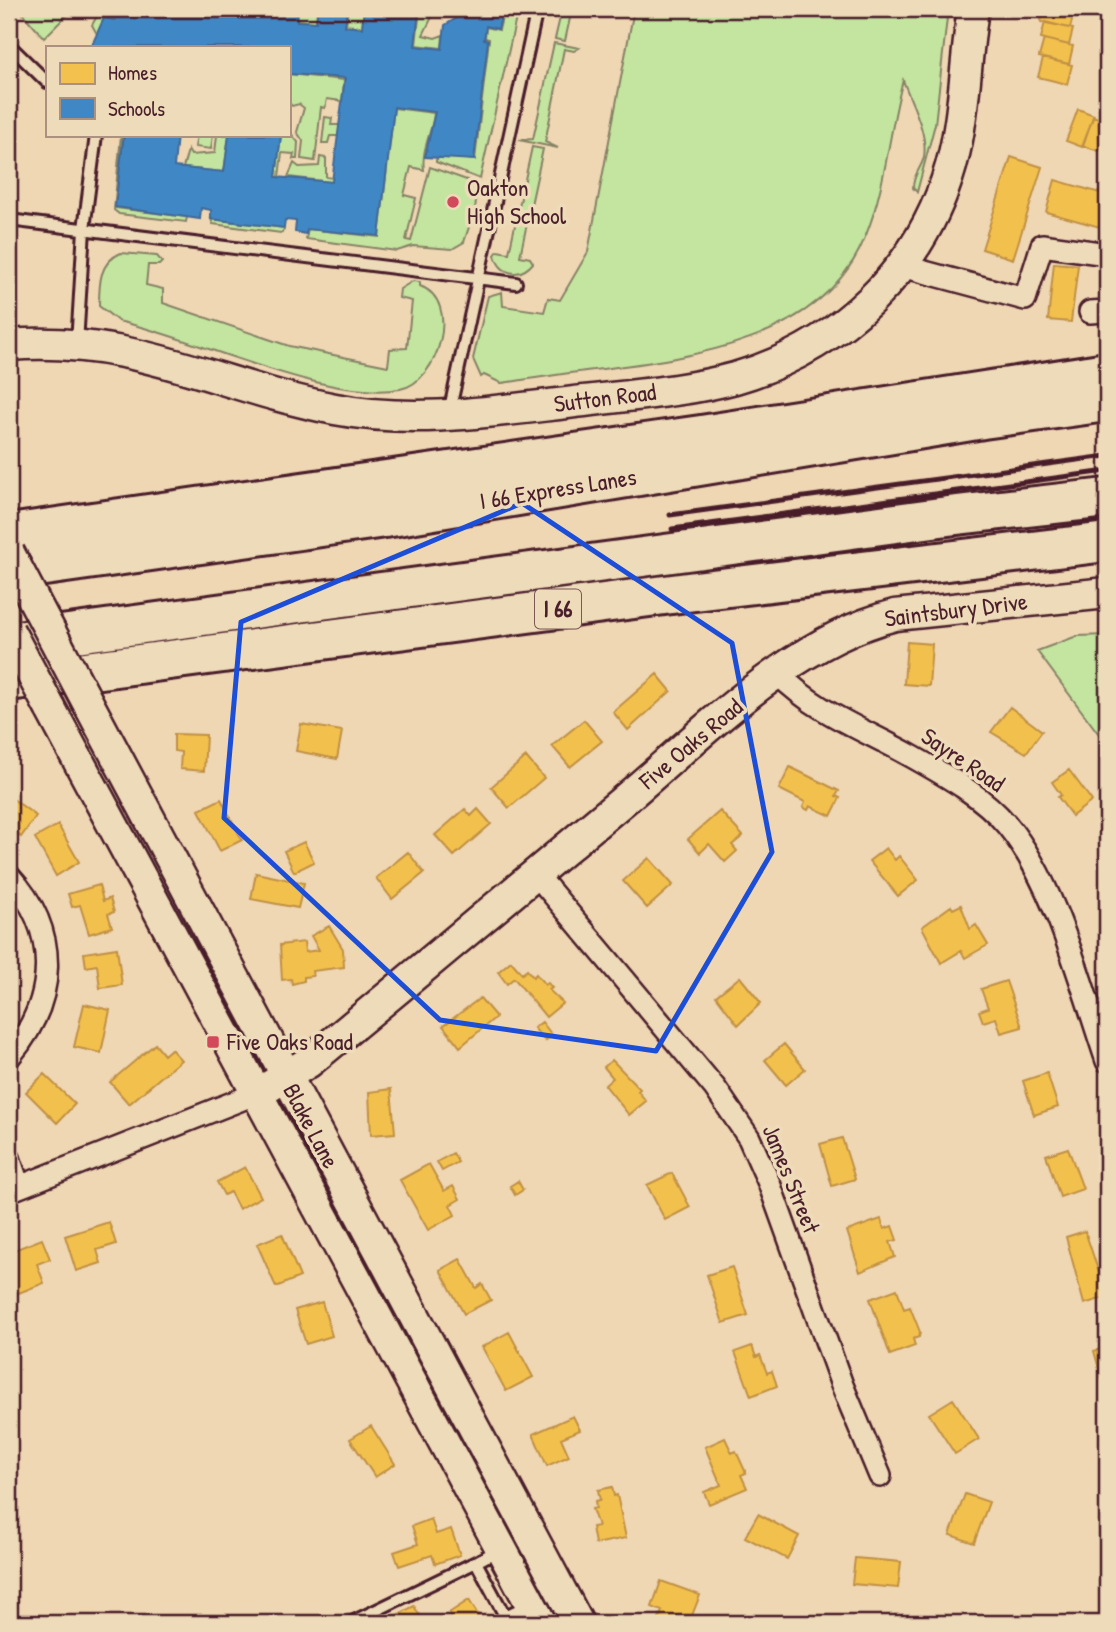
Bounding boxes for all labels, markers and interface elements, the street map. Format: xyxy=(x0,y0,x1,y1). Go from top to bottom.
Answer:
legend xyxy=(46,46,290,136)
text: Homes xyxy=(108,58,157,87)
text: Schools xyxy=(108,94,165,123)
place label: Oakton High School xyxy=(467,171,567,231)
marker: Oakton High School xyxy=(445,194,461,210)
street label: Sutton Road xyxy=(552,375,658,419)
street label: I 66 Express Lanes xyxy=(477,460,638,516)
street label: Saintsbury Drive xyxy=(883,584,1030,634)
road number: I 66 xyxy=(535,590,581,628)
street label: Five Oaks Road xyxy=(631,691,749,797)
street label: Sayre Road xyxy=(916,720,1012,799)
place label: Five Oaks Road xyxy=(226,1025,353,1057)
marker: Five Oaks Road xyxy=(205,1034,221,1050)
street label: Blake Lane xyxy=(276,1078,348,1174)
street label: James Street xyxy=(756,1119,829,1239)

